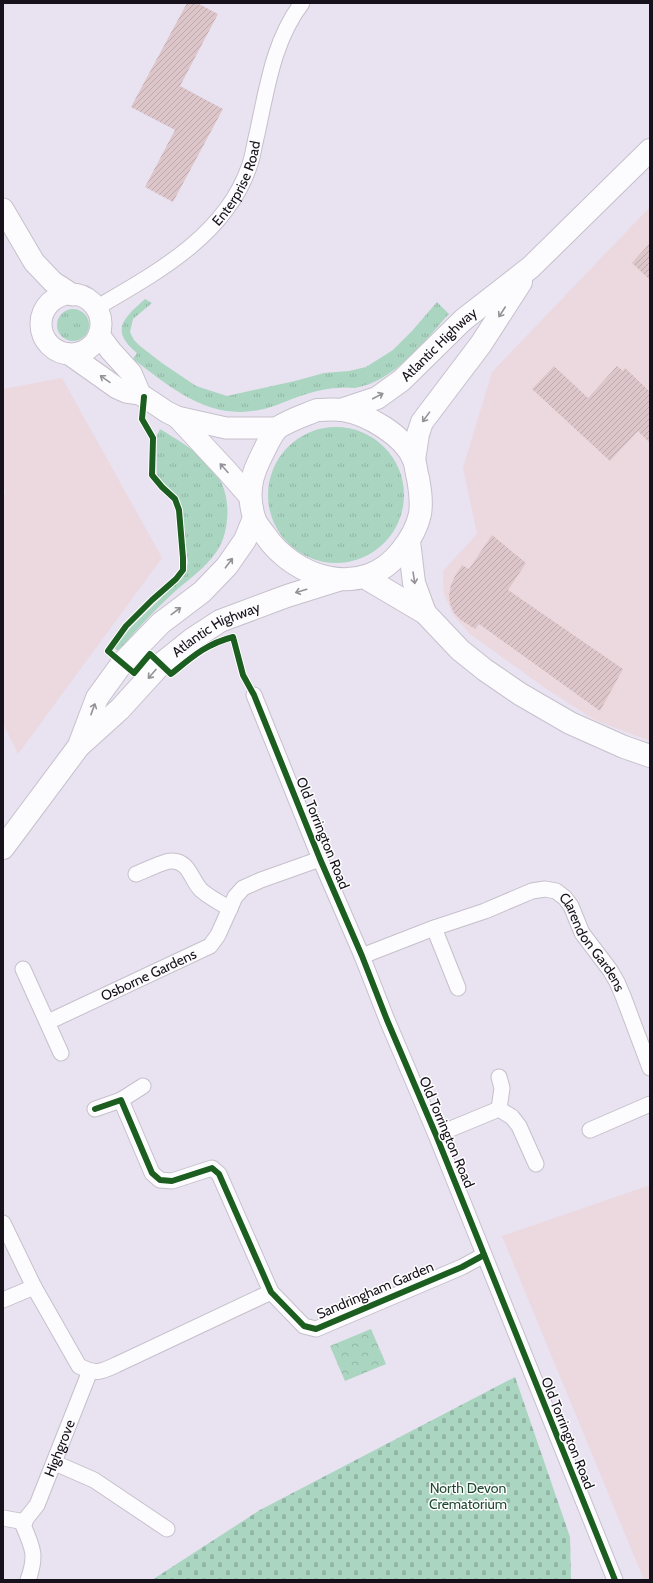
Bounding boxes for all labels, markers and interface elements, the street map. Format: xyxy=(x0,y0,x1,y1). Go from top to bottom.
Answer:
street label: Enterprise Road xyxy=(208,139,264,229)
street label: Atlantic Highway xyxy=(397,304,480,385)
one-way arrow xyxy=(498,306,506,317)
one-way arrow xyxy=(100,375,111,384)
one-way arrow xyxy=(372,392,384,400)
one-way arrow xyxy=(422,411,430,422)
one-way arrow xyxy=(220,462,229,473)
one-way arrow xyxy=(225,558,233,569)
one-way arrow xyxy=(410,571,418,584)
one-way arrow xyxy=(294,588,307,595)
street label: Atlantic Highway xyxy=(168,598,262,661)
one-way arrow xyxy=(171,607,182,616)
one-way arrow xyxy=(148,668,157,679)
one-way arrow xyxy=(89,703,97,715)
street label: Old Torrington Road xyxy=(292,774,354,892)
street label: Clarendon Gardens xyxy=(556,888,629,994)
street label: Osborne Gardens xyxy=(98,945,199,1005)
street label: Old Torrington Road xyxy=(415,1074,479,1190)
street label: Sandringham Garden xyxy=(314,1257,436,1323)
street label: Old Torrington Road xyxy=(537,1374,599,1492)
street label: Highgrove xyxy=(40,1417,79,1480)
park label: North Devon Crematorium xyxy=(429,1479,507,1513)

